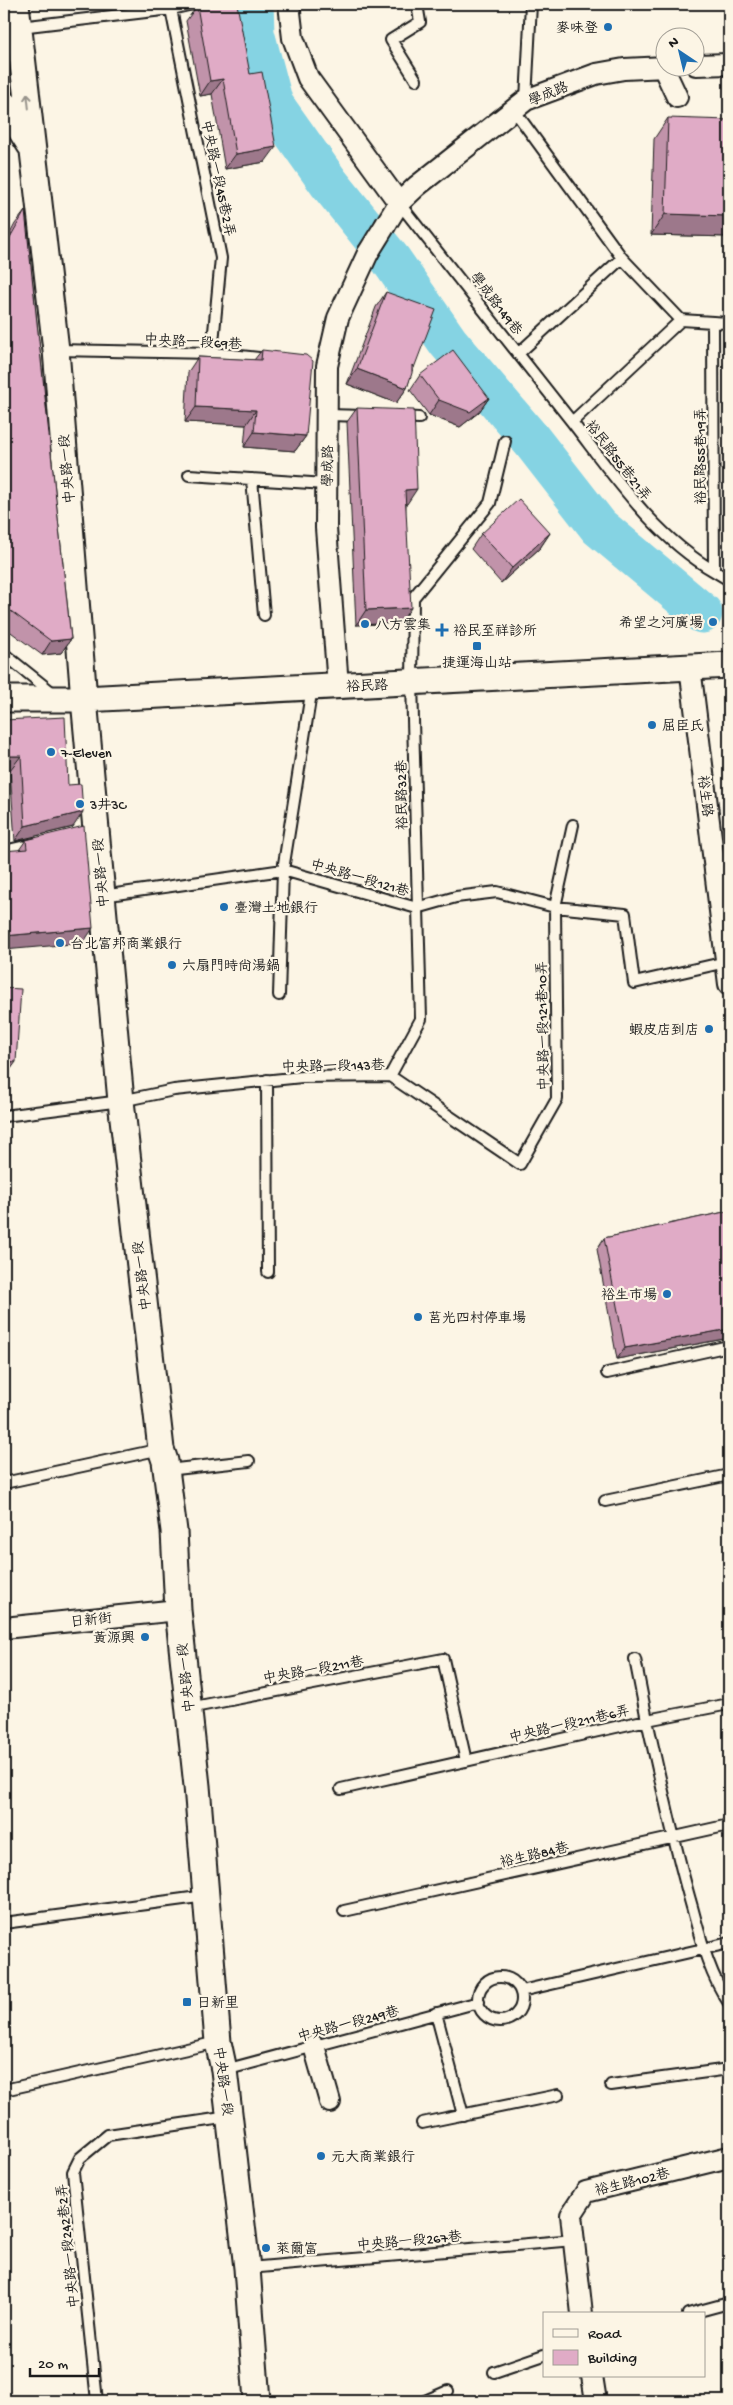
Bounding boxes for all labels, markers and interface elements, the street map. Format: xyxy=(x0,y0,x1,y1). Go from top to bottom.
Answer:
place label: 麥味登 xyxy=(556,20,598,38)
marker: 麥味登 xyxy=(602,21,614,33)
north arrow xyxy=(656,28,706,78)
text: N xyxy=(665,34,683,53)
street label: 學成路 xyxy=(526,79,572,111)
one-way arrow xyxy=(23,93,33,109)
street label: 中央路一段45巷2弄 xyxy=(196,118,238,238)
street label: 學成路149巷 xyxy=(465,269,526,340)
street label: 中央路一段69巷 xyxy=(143,331,243,355)
street label: 裕民路55巷19弄 xyxy=(693,407,711,505)
street label: 裕民路55巷21弄 xyxy=(580,417,654,505)
street label: 中央路一段 xyxy=(56,433,80,504)
street label: 學成路 xyxy=(320,445,338,487)
place label: 希望之河廣場 xyxy=(619,615,703,633)
marker: 希望之河廣場 xyxy=(707,616,719,628)
place label: 八方雲集 xyxy=(375,617,431,635)
marker: 八方雲集 xyxy=(359,618,371,630)
marker: 裕民至祥診所 xyxy=(435,623,449,637)
place label: 裕民至祥診所 xyxy=(453,623,537,641)
marker: 捷運海山站 xyxy=(471,640,483,652)
place label: 捷運海山站 xyxy=(442,655,512,673)
street label: 裕民路 xyxy=(346,677,389,697)
place label: 屈臣氏 xyxy=(662,718,704,736)
marker: 屈臣氏 xyxy=(646,719,658,731)
marker: 7-Eleven xyxy=(45,746,57,758)
place label: 7-Eleven xyxy=(60,746,112,763)
street label: 裕民路32巷 xyxy=(393,759,413,830)
street label: 裕生路 xyxy=(693,774,716,818)
marker: 3井3C xyxy=(74,798,86,810)
place label: 3井3C xyxy=(89,798,128,815)
street label: 中央路一段 xyxy=(90,837,114,908)
street label: 中央路一段121巷 xyxy=(308,856,412,902)
place label: 臺灣土地銀行 xyxy=(234,900,318,918)
marker: 臺灣土地銀行 xyxy=(218,901,230,913)
place label: 台北富邦商業銀行 xyxy=(70,936,182,954)
marker: 台北富邦商業銀行 xyxy=(54,937,66,949)
place label: 六扇門時尚湯鍋 xyxy=(182,958,280,976)
marker: 六扇門時尚湯鍋 xyxy=(166,959,178,971)
street label: 中央路一段121巷10弄 xyxy=(534,961,554,1091)
place label: 蝦皮店到店 xyxy=(629,1023,699,1040)
marker: 蝦皮店到店 xyxy=(703,1023,715,1035)
street label: 中央路一段143巷 xyxy=(281,1057,386,1077)
street label: 中央路一段 xyxy=(130,1240,156,1312)
place label: 裕生市場 xyxy=(601,1287,657,1305)
marker: 裕生市場 xyxy=(661,1288,673,1300)
place label: 莒光四村停車場 xyxy=(428,1310,526,1328)
marker: 莒光四村停車場 xyxy=(412,1311,424,1323)
street label: 日新街 xyxy=(69,1610,113,1632)
place label: 黃源興 xyxy=(93,1630,135,1648)
marker: 黃源興 xyxy=(139,1631,151,1643)
street label: 中央路一段 xyxy=(174,1642,200,1714)
street label: 中央路一段211巷 xyxy=(261,1653,366,1689)
street label: 中央路一段211巷6弄 xyxy=(507,1702,632,1748)
street label: 裕生路84巷 xyxy=(498,1839,572,1873)
place label: 日新里 xyxy=(197,1995,239,2013)
marker: 日新里 xyxy=(181,1996,193,2008)
street label: 中央路一段249巷 xyxy=(296,2002,402,2047)
street label: 中央路一段 xyxy=(208,2045,236,2117)
place label: 元大商業銀行 xyxy=(331,2149,415,2167)
marker: 元大商業銀行 xyxy=(315,2150,327,2162)
street label: 裕生路102巷 xyxy=(593,2165,673,2201)
street label: 中央路一段242巷2弄 xyxy=(53,2183,84,2309)
street label: 中央路一段267巷 xyxy=(356,2228,463,2256)
place label: 萊爾富 xyxy=(276,2241,318,2259)
marker: 萊爾富 xyxy=(260,2242,272,2254)
legend xyxy=(543,2312,706,2378)
text: Road xyxy=(588,2326,622,2344)
scale bar xyxy=(30,2345,99,2377)
text: Building xyxy=(587,2350,637,2368)
text: 20 m xyxy=(38,2356,68,2374)

